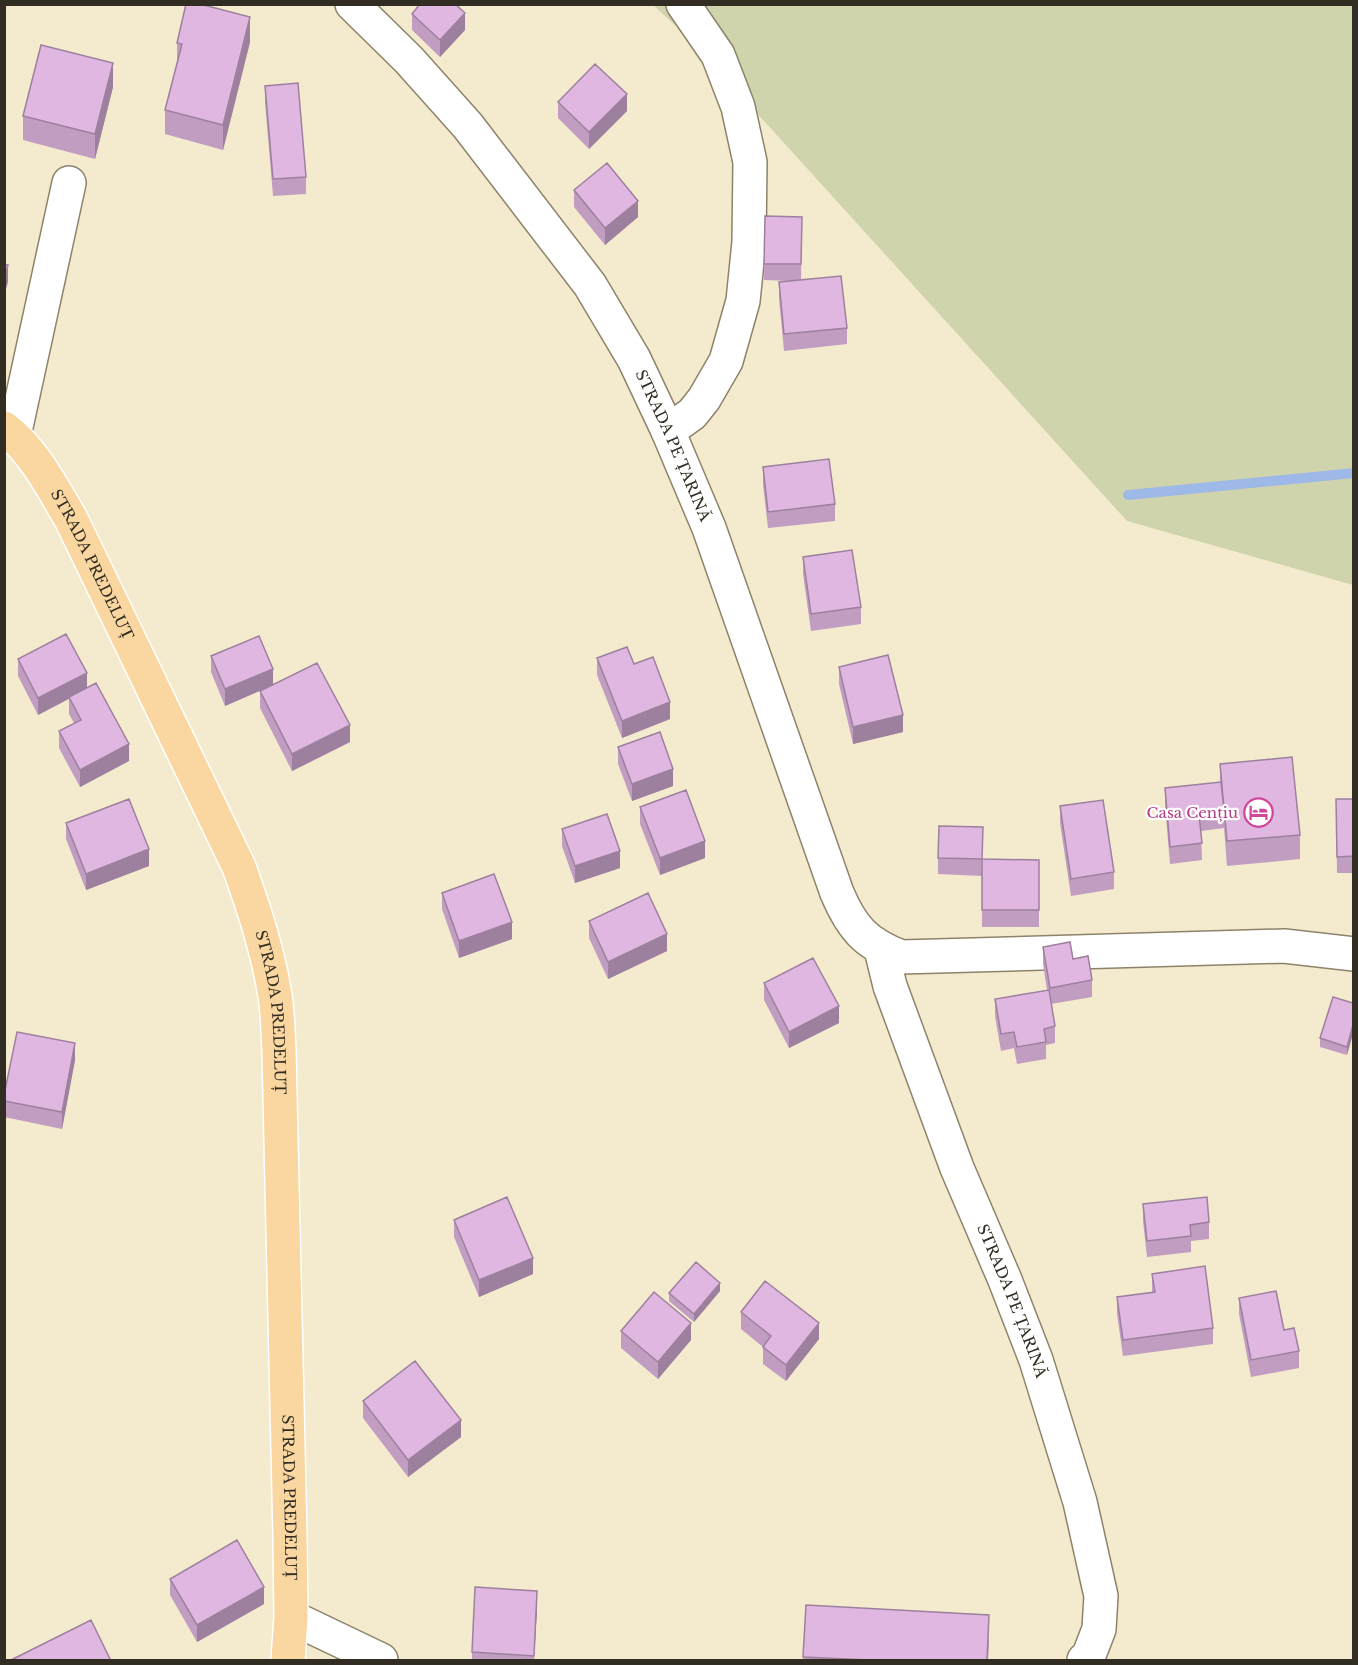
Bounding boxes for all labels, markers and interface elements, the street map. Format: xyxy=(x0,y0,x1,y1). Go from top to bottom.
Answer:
street label: STRADA PE ȚARINĂ xyxy=(631,367,715,525)
street label: STRADA PREDELUȚ xyxy=(47,486,138,643)
hotel icon: Casa Cențiu xyxy=(1243,797,1275,829)
place label: Casa Cențiu xyxy=(1147,803,1238,822)
street label: STRADA PREDELUȚ xyxy=(251,928,290,1095)
street label: STRADA PE ȚARINĂ xyxy=(973,1221,1051,1380)
street label: STRADA PREDELUȚ xyxy=(278,1414,301,1580)

